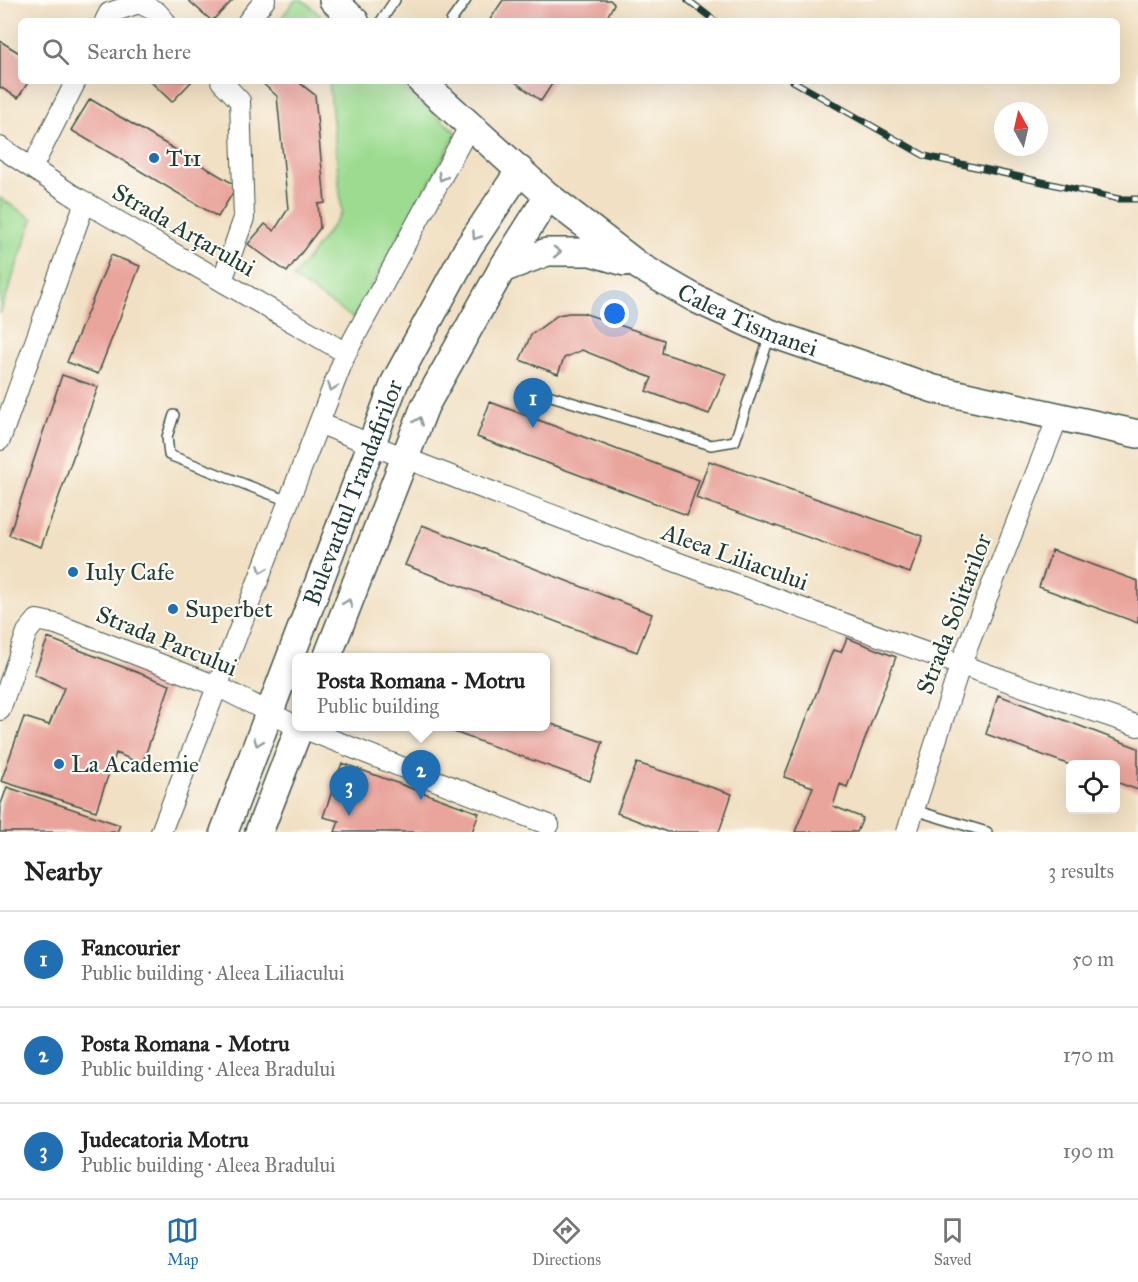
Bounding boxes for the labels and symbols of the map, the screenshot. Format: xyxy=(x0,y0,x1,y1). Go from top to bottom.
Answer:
north arrow xyxy=(994,102,1048,156)
place label: T11 xyxy=(166,143,201,173)
marker: T11 xyxy=(147,151,161,165)
one-way arrow xyxy=(438,171,449,181)
street label: Strada Arțarului xyxy=(107,177,261,283)
one-way arrow xyxy=(472,230,483,241)
one-way arrow xyxy=(553,246,562,258)
street label: Calea Tismanei xyxy=(672,277,822,363)
your location xyxy=(600,299,629,328)
street label: Bulevardul Trandafirilor xyxy=(296,375,409,610)
pin: 1 xyxy=(514,378,552,428)
one-way arrow xyxy=(327,381,340,391)
one-way arrow xyxy=(412,417,425,427)
street label: Aleea Liliacului xyxy=(657,516,813,598)
street label: Strada Solitarilor xyxy=(910,529,998,699)
place label: Iuly Cafe xyxy=(85,557,175,587)
one-way arrow xyxy=(257,562,269,573)
marker: Iuly Cafe xyxy=(66,565,80,579)
place label: Superbet xyxy=(185,594,273,624)
one-way arrow xyxy=(341,598,354,609)
street label: Strada Parcului xyxy=(92,599,242,683)
marker: Superbet xyxy=(166,602,180,616)
one-way arrow xyxy=(253,736,265,747)
place label: La Academie xyxy=(71,749,199,779)
pin: 2 xyxy=(402,750,440,800)
marker: La Academie xyxy=(52,757,66,771)
pin: 3 xyxy=(330,766,368,816)

